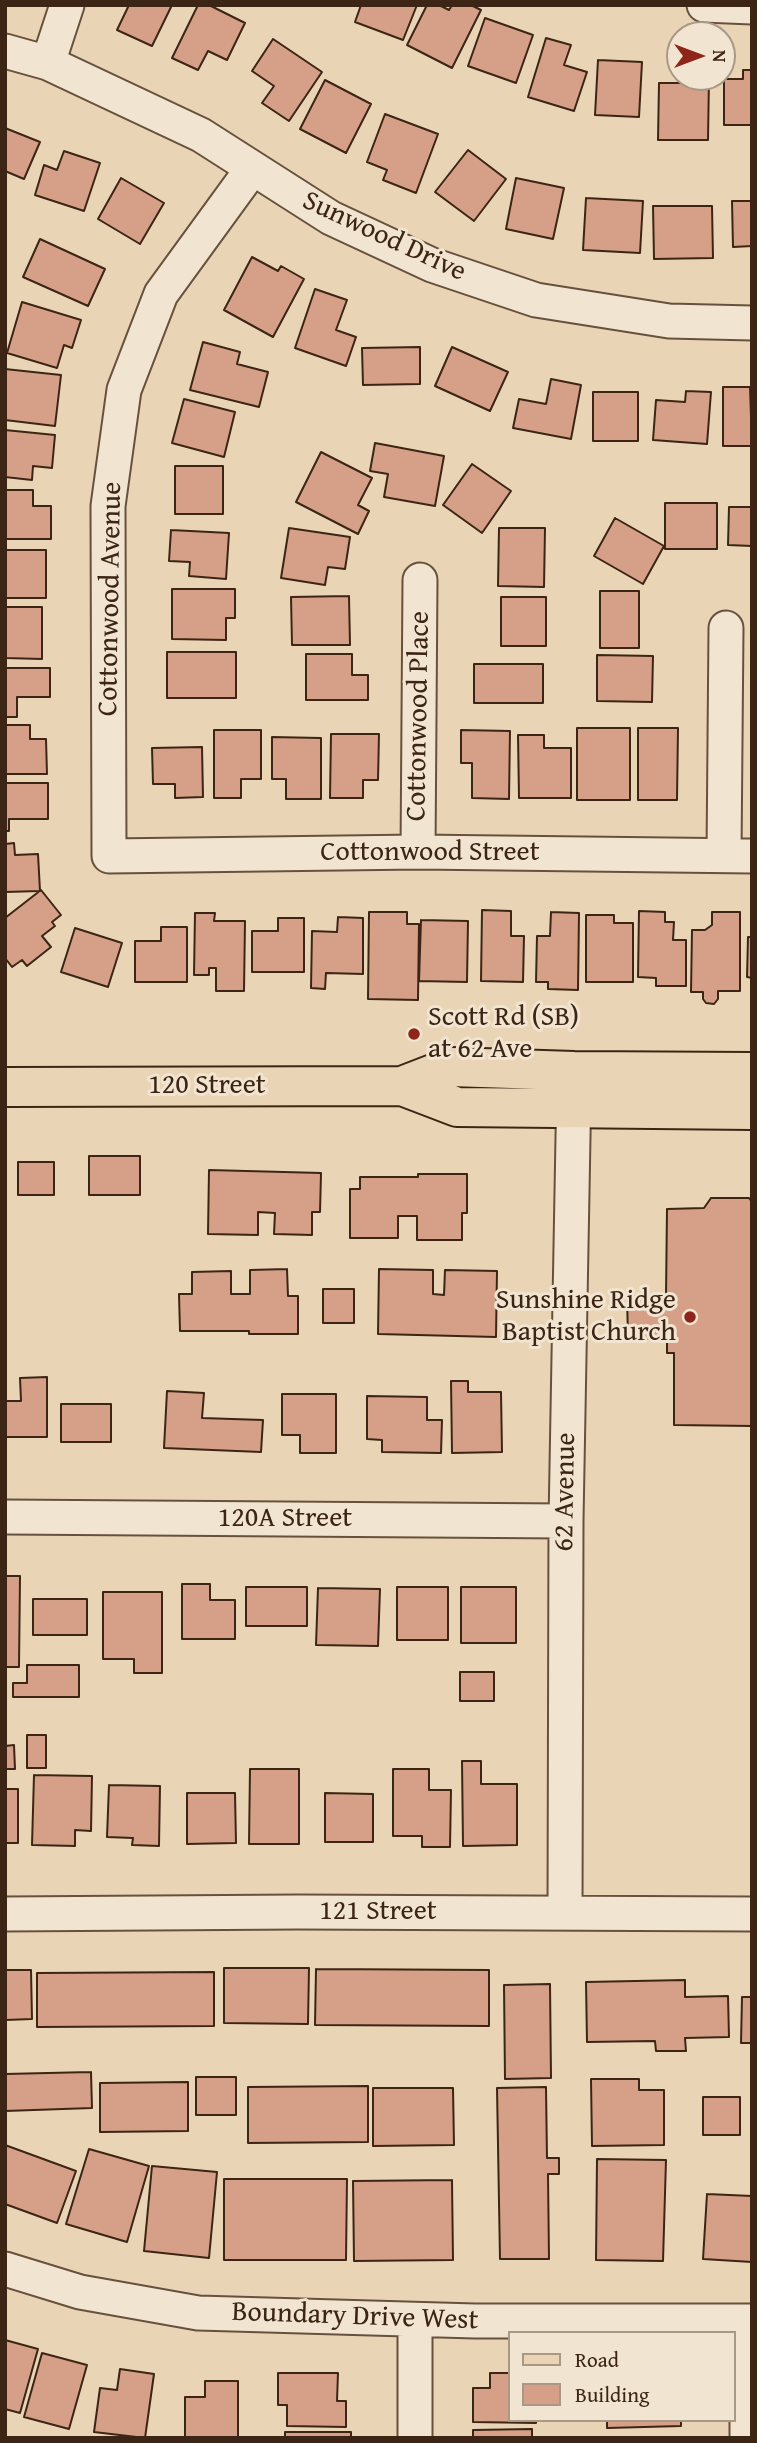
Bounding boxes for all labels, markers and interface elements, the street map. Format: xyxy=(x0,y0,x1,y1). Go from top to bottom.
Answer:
north arrow xyxy=(666,21,736,91)
text: N xyxy=(706,50,734,62)
street label: Sunwood Drive xyxy=(297,184,471,290)
street label: Cottonwood Avenue xyxy=(92,481,130,717)
street label: Cottonwood Place xyxy=(400,611,438,821)
street label: Cottonwood Street xyxy=(320,836,540,870)
place label: Scott Rd (SB) at 62 Ave xyxy=(428,1001,579,1067)
marker: Scott Rd (SB) at 62 Ave xyxy=(406,1026,422,1042)
street label: 120 Street xyxy=(148,1069,266,1103)
place label: Sunshine Ridge Baptist Church xyxy=(496,1284,676,1350)
marker: Sunshine Ridge Baptist Church xyxy=(682,1309,698,1325)
street label: 62 Avenue xyxy=(548,1432,584,1552)
street label: 120A Street xyxy=(218,1502,352,1536)
street label: 121 Street xyxy=(319,1895,437,1929)
street label: Boundary Drive West xyxy=(231,2296,479,2338)
legend xyxy=(508,2331,736,2422)
text: Road xyxy=(575,2344,619,2375)
text: Building xyxy=(575,2379,649,2410)

